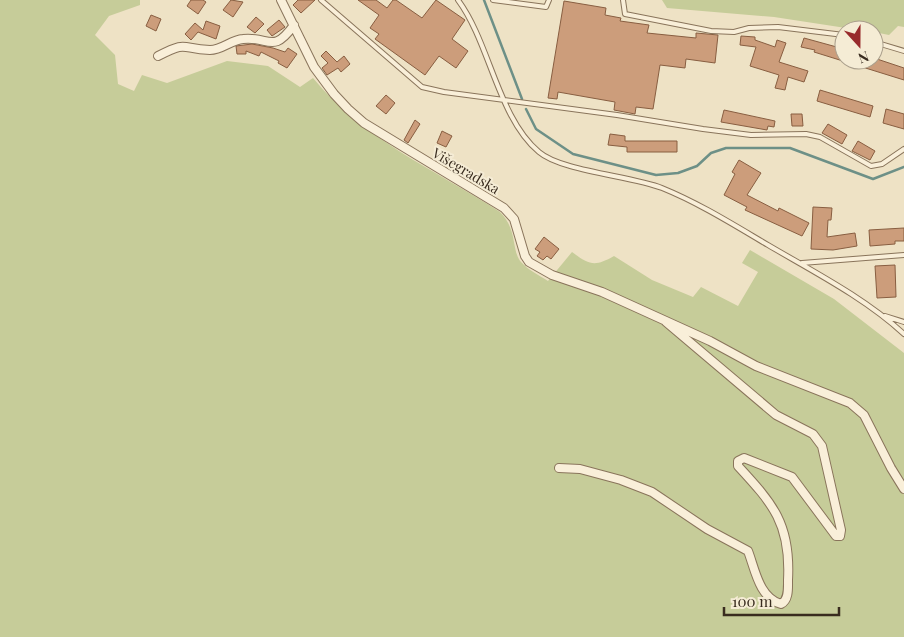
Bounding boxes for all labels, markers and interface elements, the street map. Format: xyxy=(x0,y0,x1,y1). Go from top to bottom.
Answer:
north arrow xyxy=(834,20,884,70)
text: N xyxy=(856,47,872,68)
street label: Višegradska xyxy=(428,142,503,198)
scale bar xyxy=(724,584,839,616)
text: 100 m xyxy=(732,591,773,611)

